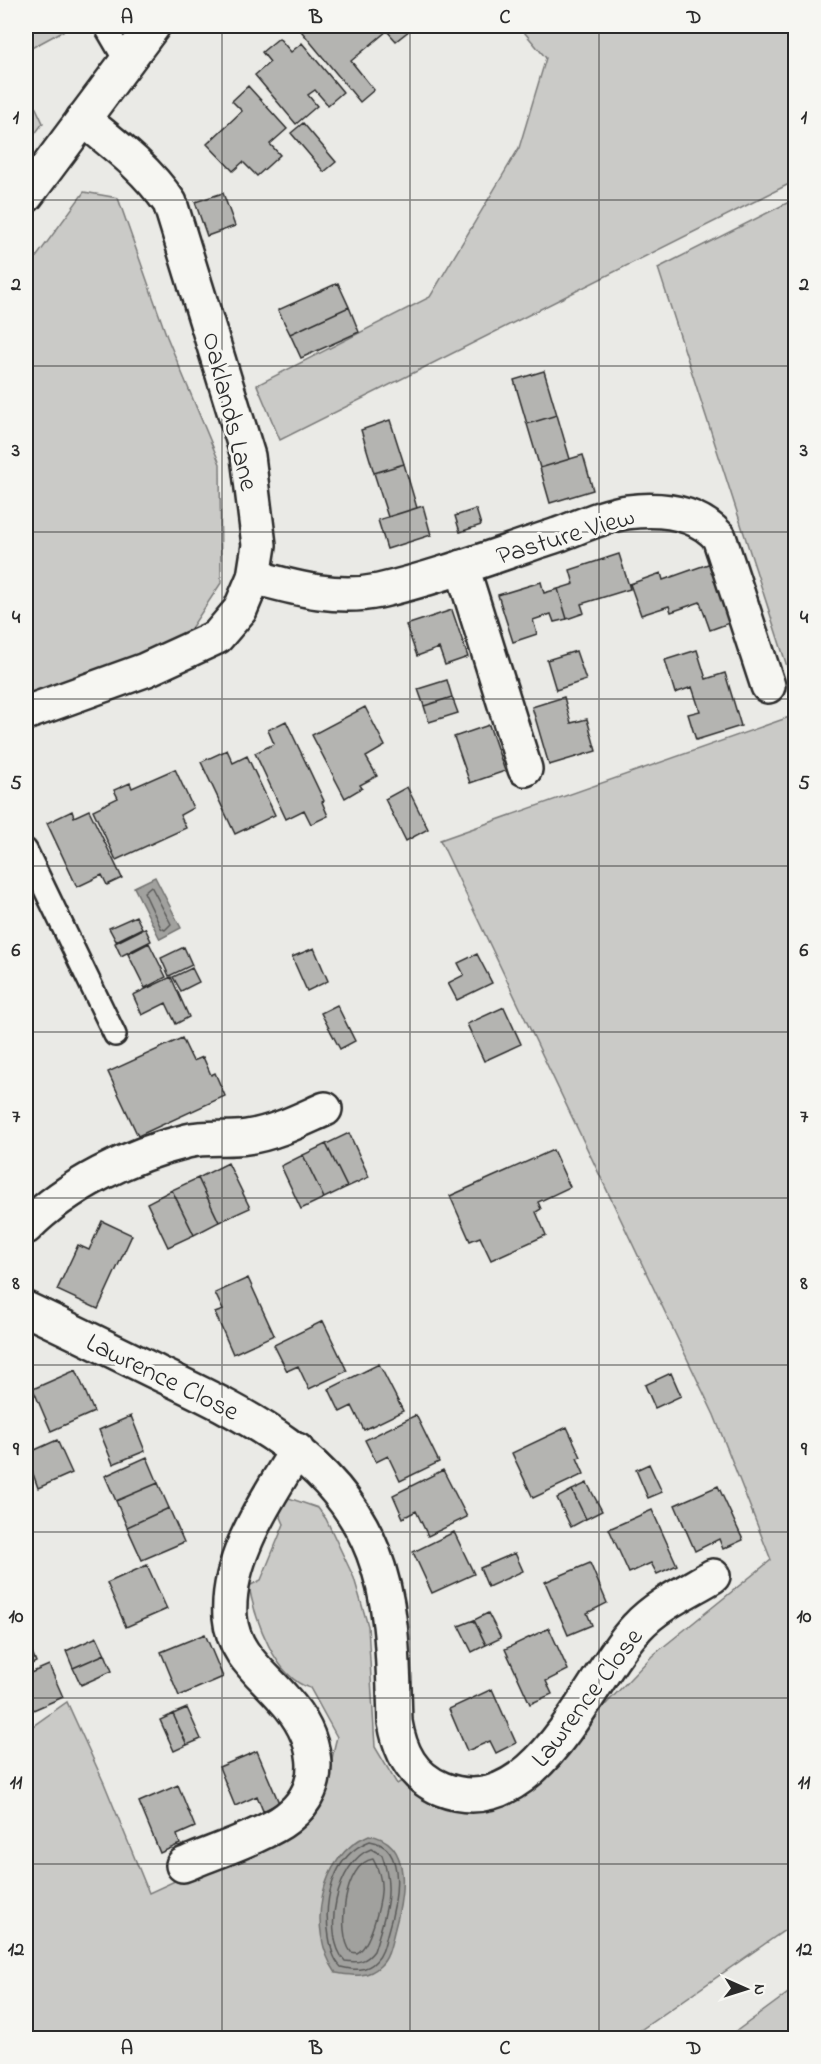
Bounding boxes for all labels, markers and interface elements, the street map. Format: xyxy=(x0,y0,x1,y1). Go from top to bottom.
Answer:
text: A xyxy=(121,4,133,33)
text: B xyxy=(308,4,323,33)
text: C xyxy=(500,4,511,33)
text: D xyxy=(686,4,701,33)
text: 1 xyxy=(13,104,20,133)
text: 1 xyxy=(801,104,808,133)
text: 2 xyxy=(10,271,21,300)
text: 2 xyxy=(798,271,809,300)
street label: Oaklands Lane xyxy=(190,328,267,496)
text: 3 xyxy=(11,437,20,466)
text: 3 xyxy=(799,437,808,466)
street label: Pasture View xyxy=(492,498,640,577)
text: 4 xyxy=(12,604,21,633)
text: 4 xyxy=(800,604,809,633)
text: 5 xyxy=(10,770,22,799)
text: 5 xyxy=(798,770,810,799)
text: 6 xyxy=(12,937,21,966)
text: 6 xyxy=(800,937,809,966)
text: 7 xyxy=(12,1103,21,1132)
text: 7 xyxy=(800,1103,809,1132)
text: 8 xyxy=(11,1270,20,1299)
text: 8 xyxy=(799,1270,808,1299)
street label: Lawrence Close xyxy=(79,1324,246,1433)
text: 9 xyxy=(12,1436,20,1465)
text: 9 xyxy=(800,1436,808,1465)
text: 10 xyxy=(9,1603,24,1632)
text: 10 xyxy=(797,1603,812,1632)
street label: Lawrence Close xyxy=(522,1620,654,1777)
text: 11 xyxy=(10,1769,23,1798)
text: 11 xyxy=(798,1769,811,1798)
text: 12 xyxy=(8,1936,24,1965)
text: 12 xyxy=(796,1936,812,1965)
north arrow xyxy=(716,1959,776,2019)
text: N xyxy=(747,1984,771,1996)
text: A xyxy=(121,2035,133,2064)
text: B xyxy=(308,2035,323,2064)
text: C xyxy=(500,2035,511,2064)
text: D xyxy=(686,2035,701,2064)

